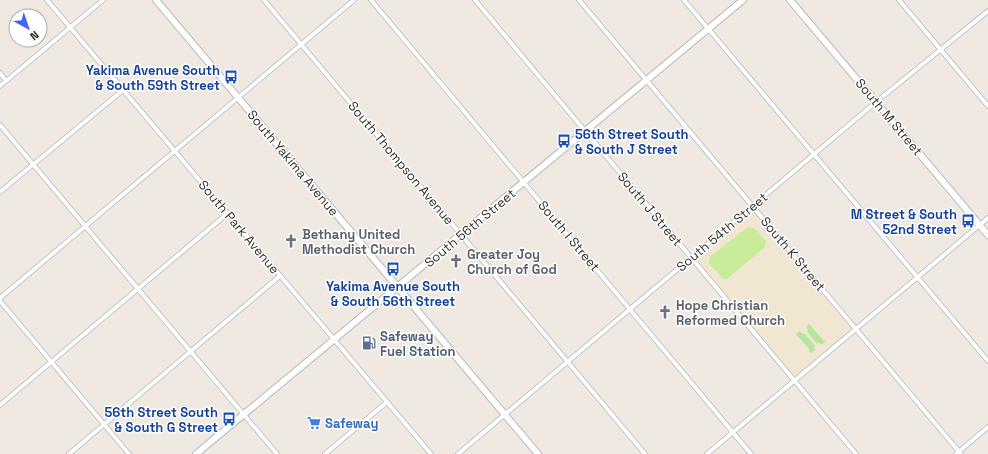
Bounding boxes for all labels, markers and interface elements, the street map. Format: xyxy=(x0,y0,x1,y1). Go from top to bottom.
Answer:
north arrow xyxy=(8,8,48,48)
text: N xyxy=(27,28,42,43)
place label: Yakima Avenue South & South 59th Street xyxy=(86,62,220,94)
bus stop icon: Yakima Avenue South & South 59th Street xyxy=(223,69,239,85)
street label: South M Street xyxy=(852,75,926,159)
street label: South Thompson Avenue xyxy=(344,98,458,228)
street label: South Yakima Avenue xyxy=(244,106,342,220)
place label: 56th Street South & South J Street xyxy=(575,126,689,158)
bus stop icon: 56th Street South & South J Street xyxy=(556,133,572,149)
street label: South J Street xyxy=(614,168,686,250)
street label: South Park Avenue xyxy=(195,177,283,277)
street label: South 56th Street xyxy=(421,185,519,271)
street label: South 54th Street xyxy=(673,189,771,275)
street label: South I Street xyxy=(534,197,604,275)
place label: M Street & South 52nd Street xyxy=(851,206,957,238)
street label: South K Street xyxy=(757,213,829,295)
bus stop icon: M Street & South 52nd Street xyxy=(960,213,976,229)
place label: Bethany United Methodist Church xyxy=(302,226,415,258)
church icon: Bethany United Methodist Church xyxy=(283,233,299,249)
place label: Greater Joy Church of God xyxy=(467,246,557,278)
church icon: Greater Joy Church of God xyxy=(448,253,464,269)
bus stop icon: Yakima Avenue South & South 56th Street xyxy=(385,261,401,277)
place label: Yakima Avenue South & South 56th Street xyxy=(326,278,460,310)
place label: Hope Christian Reformed Church xyxy=(676,297,785,329)
church icon: Hope Christian Reformed Church xyxy=(657,304,673,320)
place label: Safeway Fuel Station xyxy=(380,328,455,360)
fuel station icon: Safeway Fuel Station xyxy=(361,335,377,351)
place label: 56th Street South & South G Street xyxy=(104,404,218,436)
bus stop icon: 56th Street South & South G Street xyxy=(221,411,237,427)
supermarket icon: Safeway xyxy=(306,415,322,431)
place label: Safeway xyxy=(325,415,378,432)

